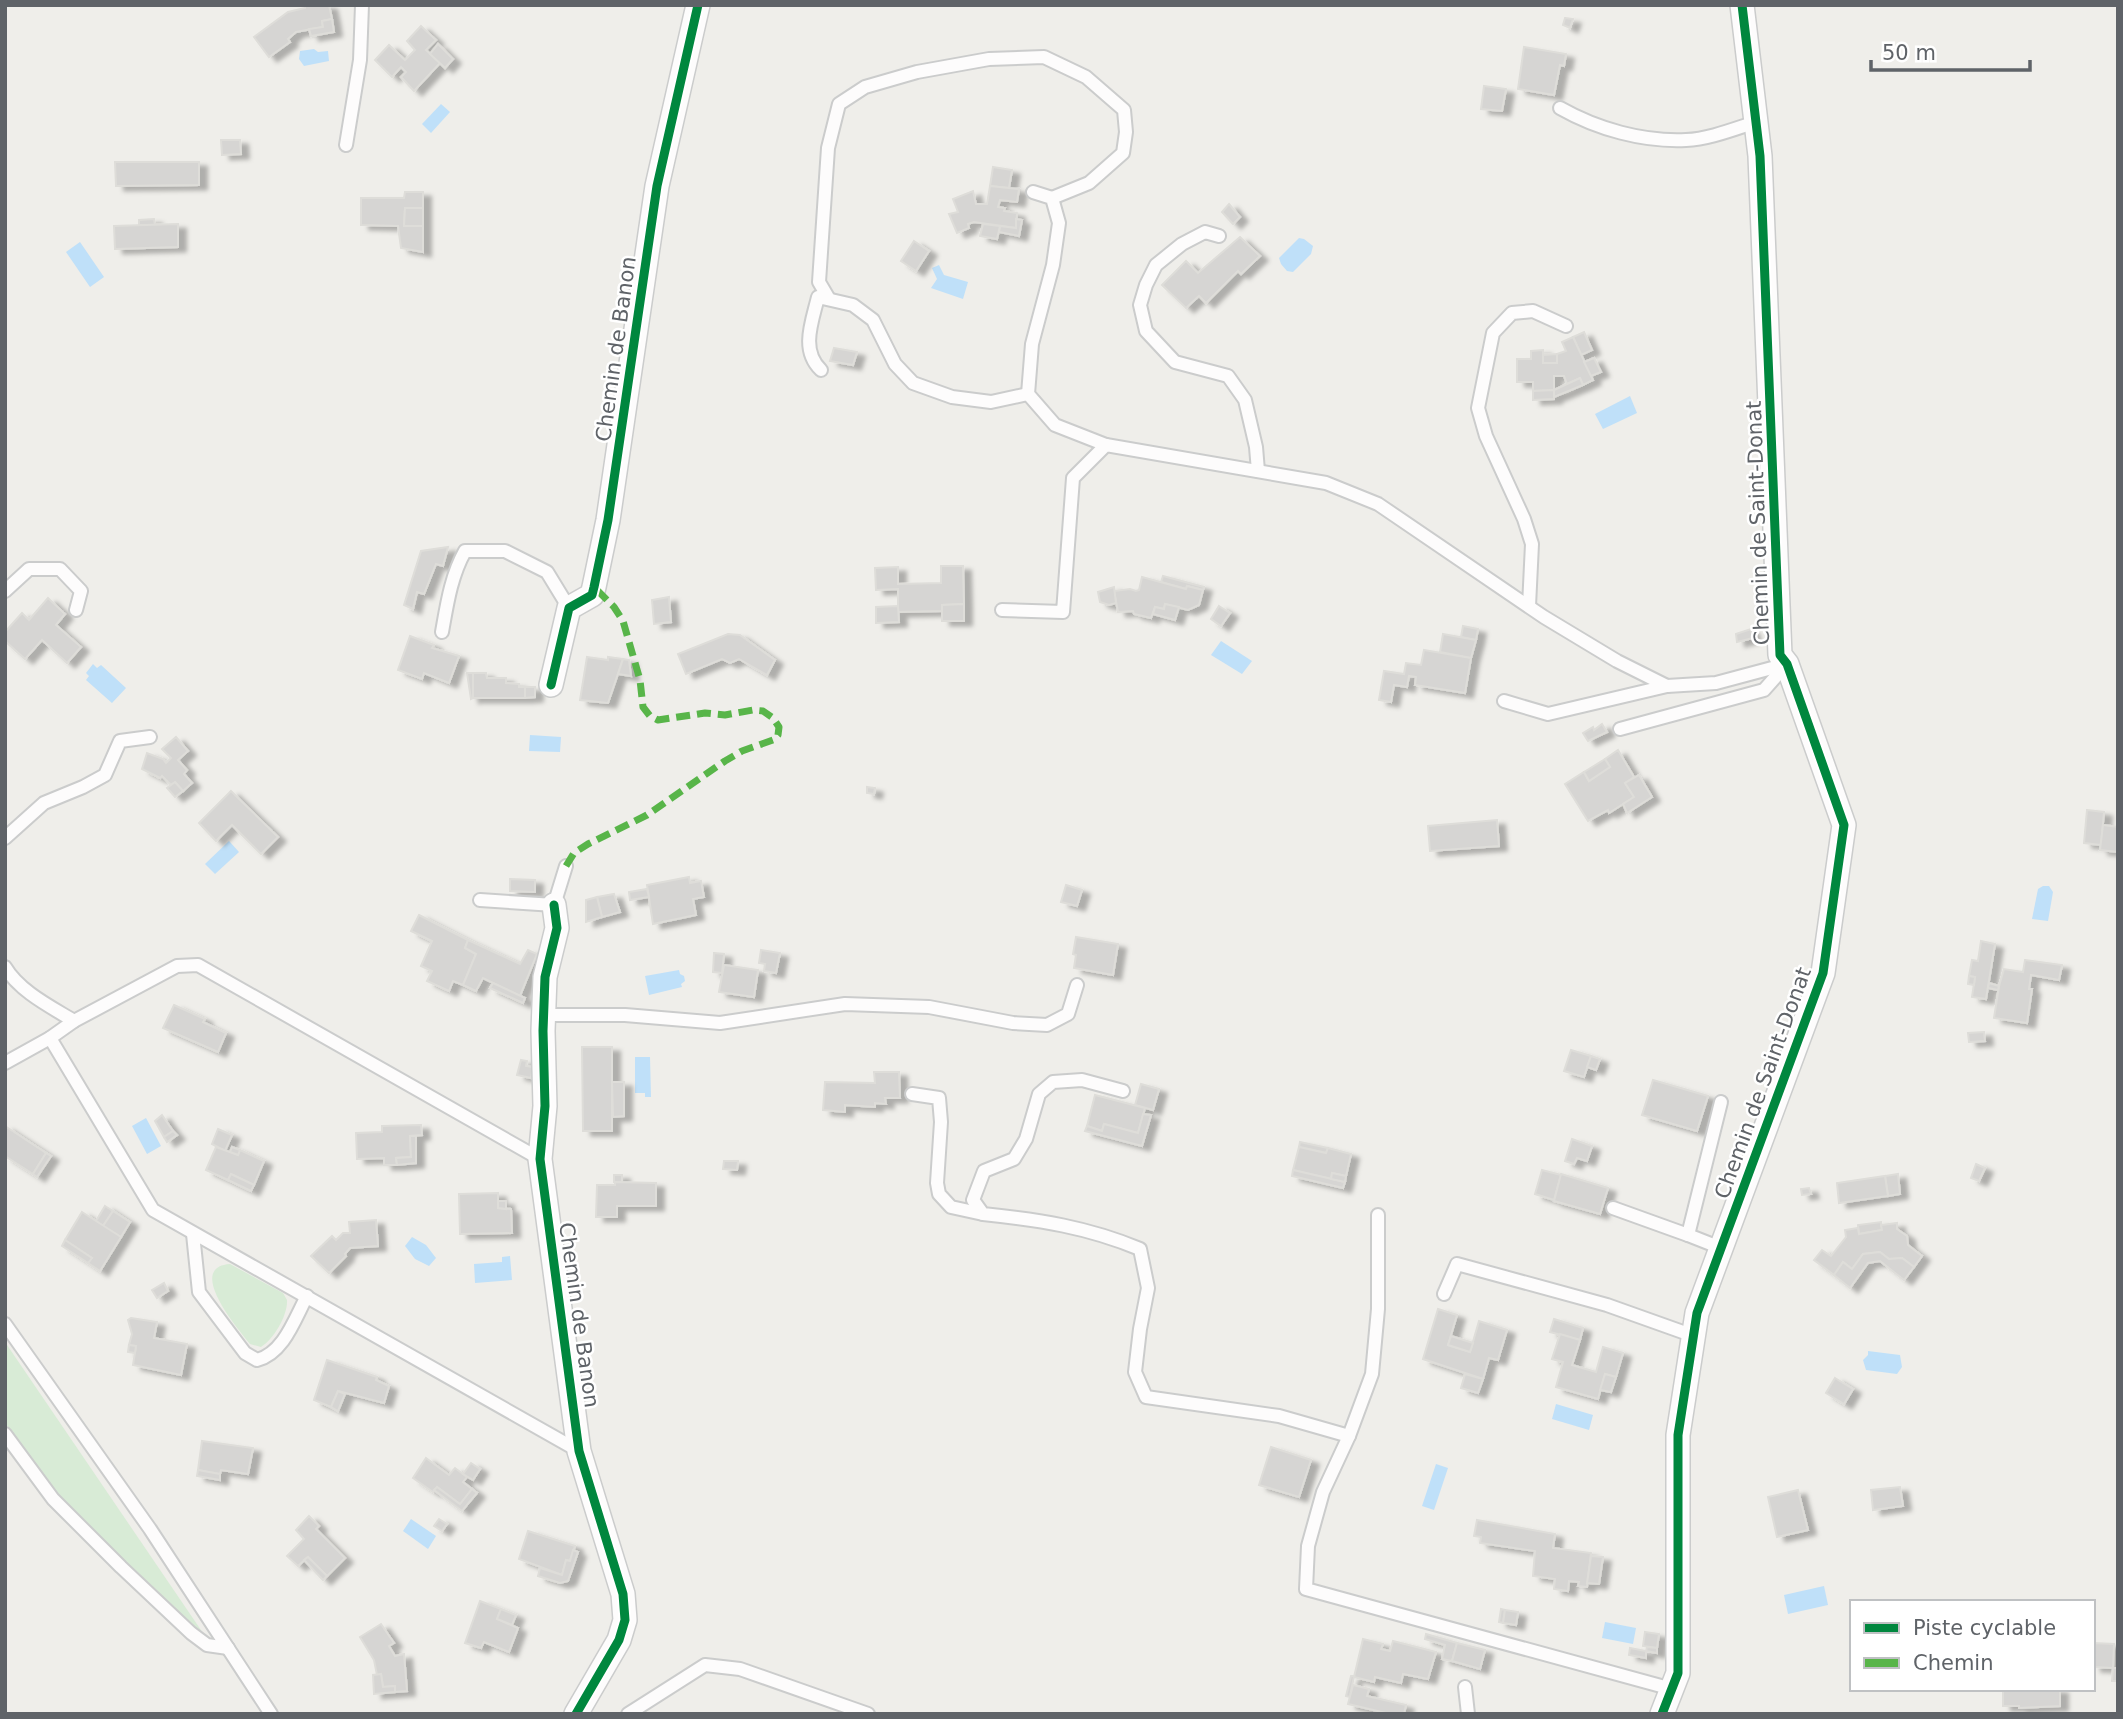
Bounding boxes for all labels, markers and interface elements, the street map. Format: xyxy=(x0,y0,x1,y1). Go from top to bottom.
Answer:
scale bar xyxy=(1871,28,2030,72)
text: 50 m xyxy=(1882,41,1936,65)
street label: Chemin de Banon xyxy=(591,255,641,443)
street label: Chemin de Saint-Donat xyxy=(1742,400,1774,646)
street label: Chemin de Saint-Donat xyxy=(1710,964,1816,1202)
street label: Chemin de Banon xyxy=(554,1221,604,1409)
legend xyxy=(1850,1600,2095,1691)
text: Piste cyclable xyxy=(1913,1616,2056,1640)
text: Chemin xyxy=(1913,1651,1994,1675)

